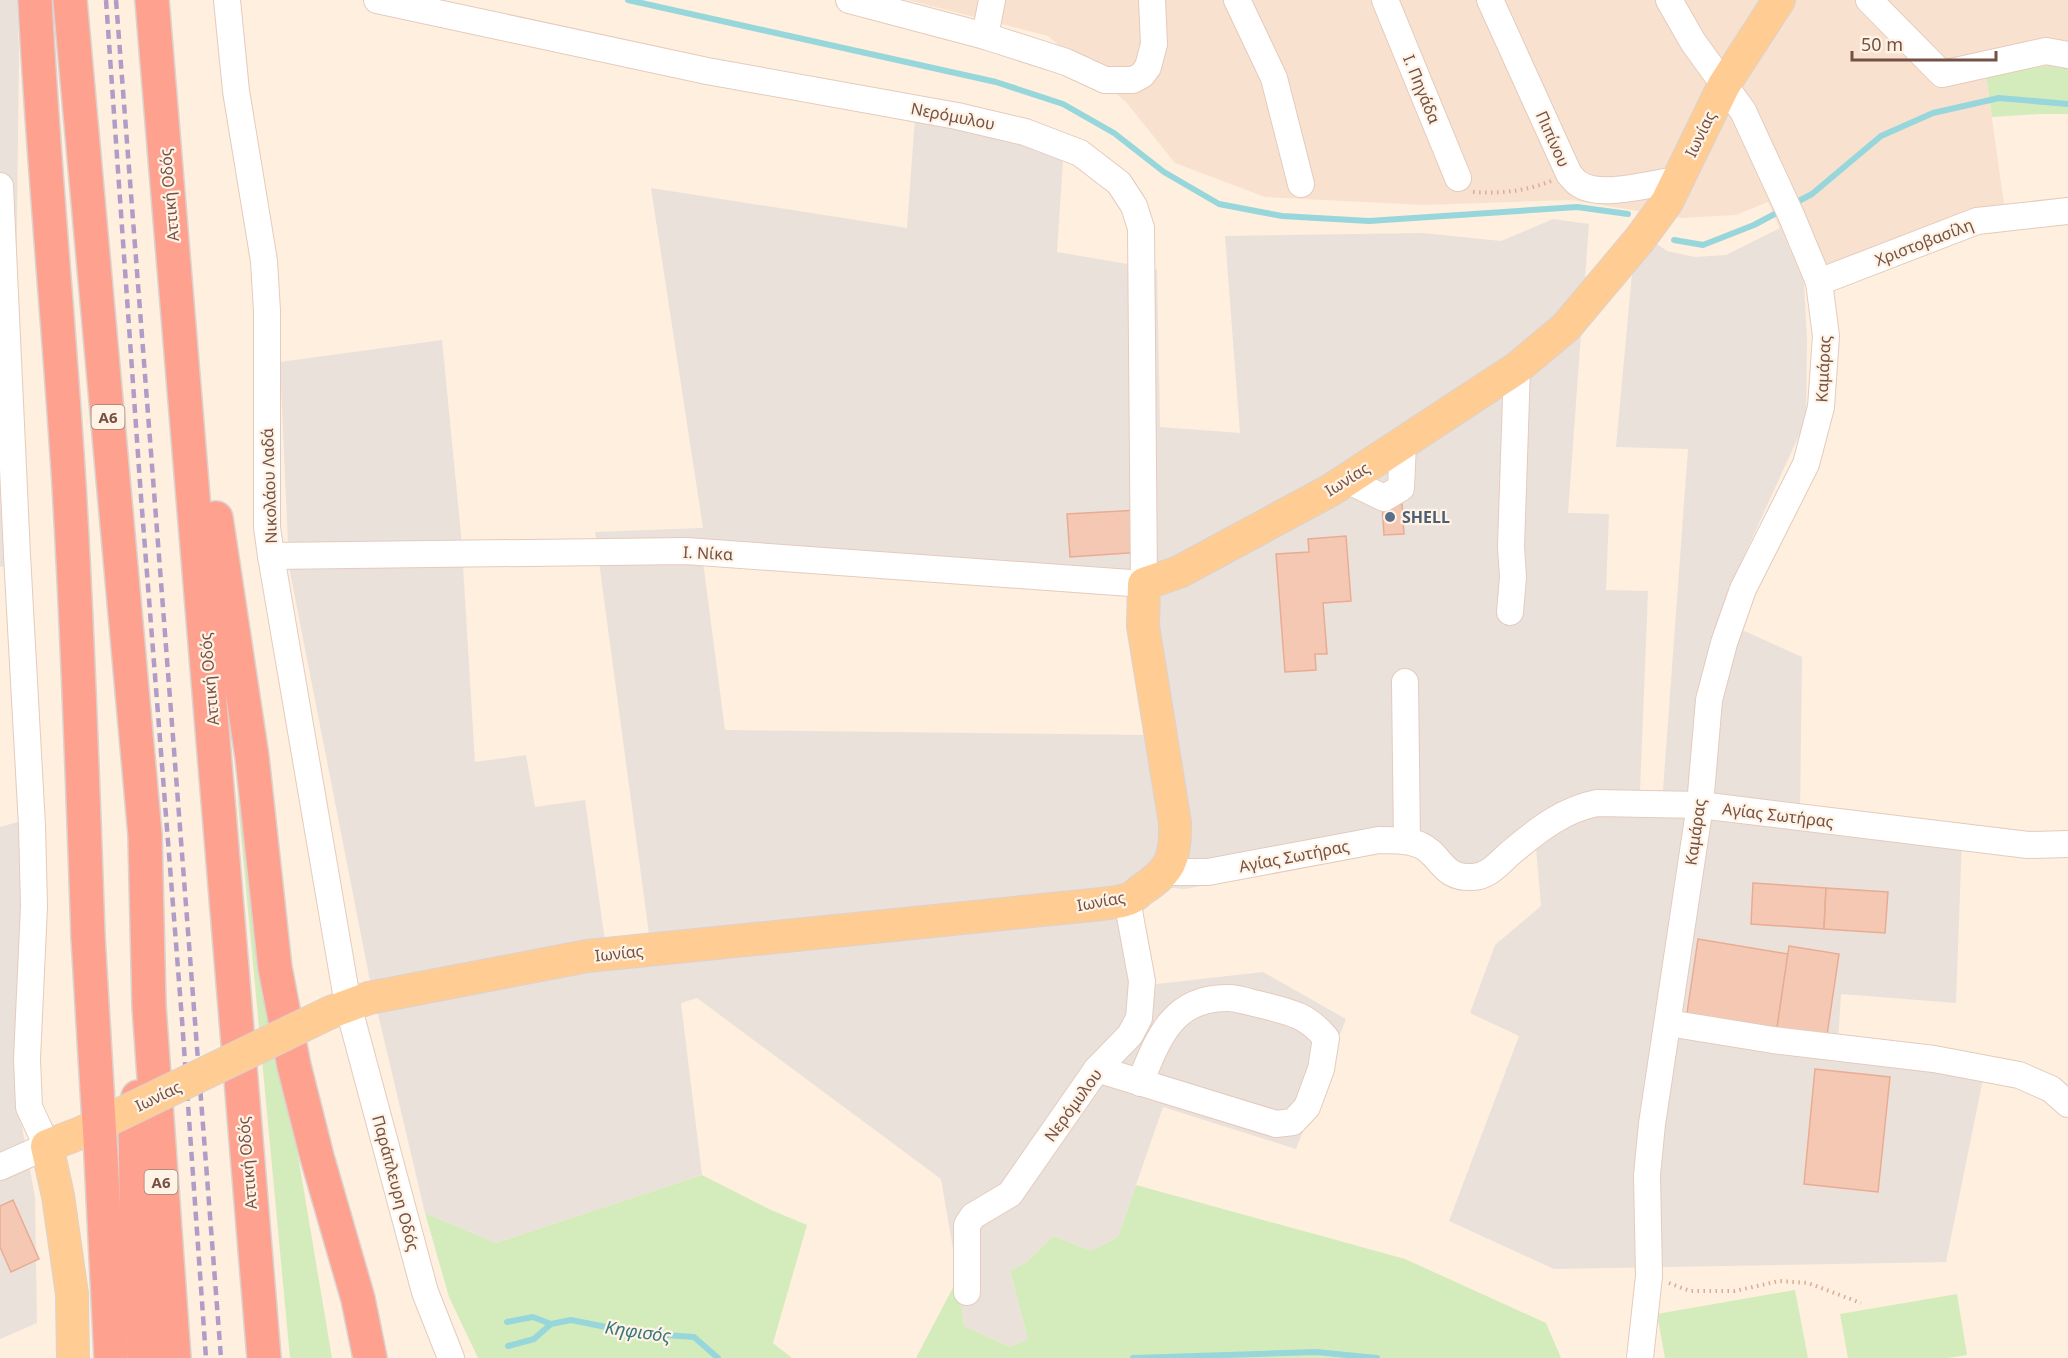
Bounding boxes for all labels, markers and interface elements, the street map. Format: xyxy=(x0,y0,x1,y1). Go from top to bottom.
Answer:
scale bar xyxy=(1852,24,1996,62)
text: 50 m xyxy=(1861,32,1903,56)
street label: Ι. Πηγάδα xyxy=(1398,51,1446,127)
street label: Νερόμυλου xyxy=(909,97,997,135)
street label: Πιπίνου xyxy=(1531,107,1575,171)
street label: Ιωνίας xyxy=(1679,107,1721,161)
street label: Αττική Οδός xyxy=(154,148,184,242)
street label: Χριστοβασίλη xyxy=(1872,213,1976,271)
street label: Καμάρας xyxy=(1810,335,1836,403)
road number: Α6 xyxy=(92,405,124,429)
street label: Νικολάου Λαδά xyxy=(256,428,282,544)
street label: Ιωνίας xyxy=(1320,457,1374,501)
place label: SHELL xyxy=(1402,506,1450,528)
marker: SHELL xyxy=(1383,510,1397,524)
street label: Ι. Νίκα xyxy=(683,541,733,565)
street label: Αττική Οδός xyxy=(194,632,224,726)
street label: Καμάρας xyxy=(1679,797,1711,867)
street label: Αγίας Σωτήρας xyxy=(1721,797,1835,833)
street label: Αγίας Σωτήρας xyxy=(1237,834,1351,877)
street label: Ιωνίας xyxy=(1075,886,1127,916)
street label: Ιωνίας xyxy=(594,939,645,966)
street label: Νερόμυλου xyxy=(1039,1064,1107,1146)
street label: Ιωνίας xyxy=(131,1075,185,1117)
street label: Παράπλευρη Οδός xyxy=(367,1113,425,1254)
street label: Αττική Οδός xyxy=(232,1116,262,1210)
road number: Α6 xyxy=(144,1170,178,1194)
water label: Κηφισός xyxy=(603,1314,673,1348)

